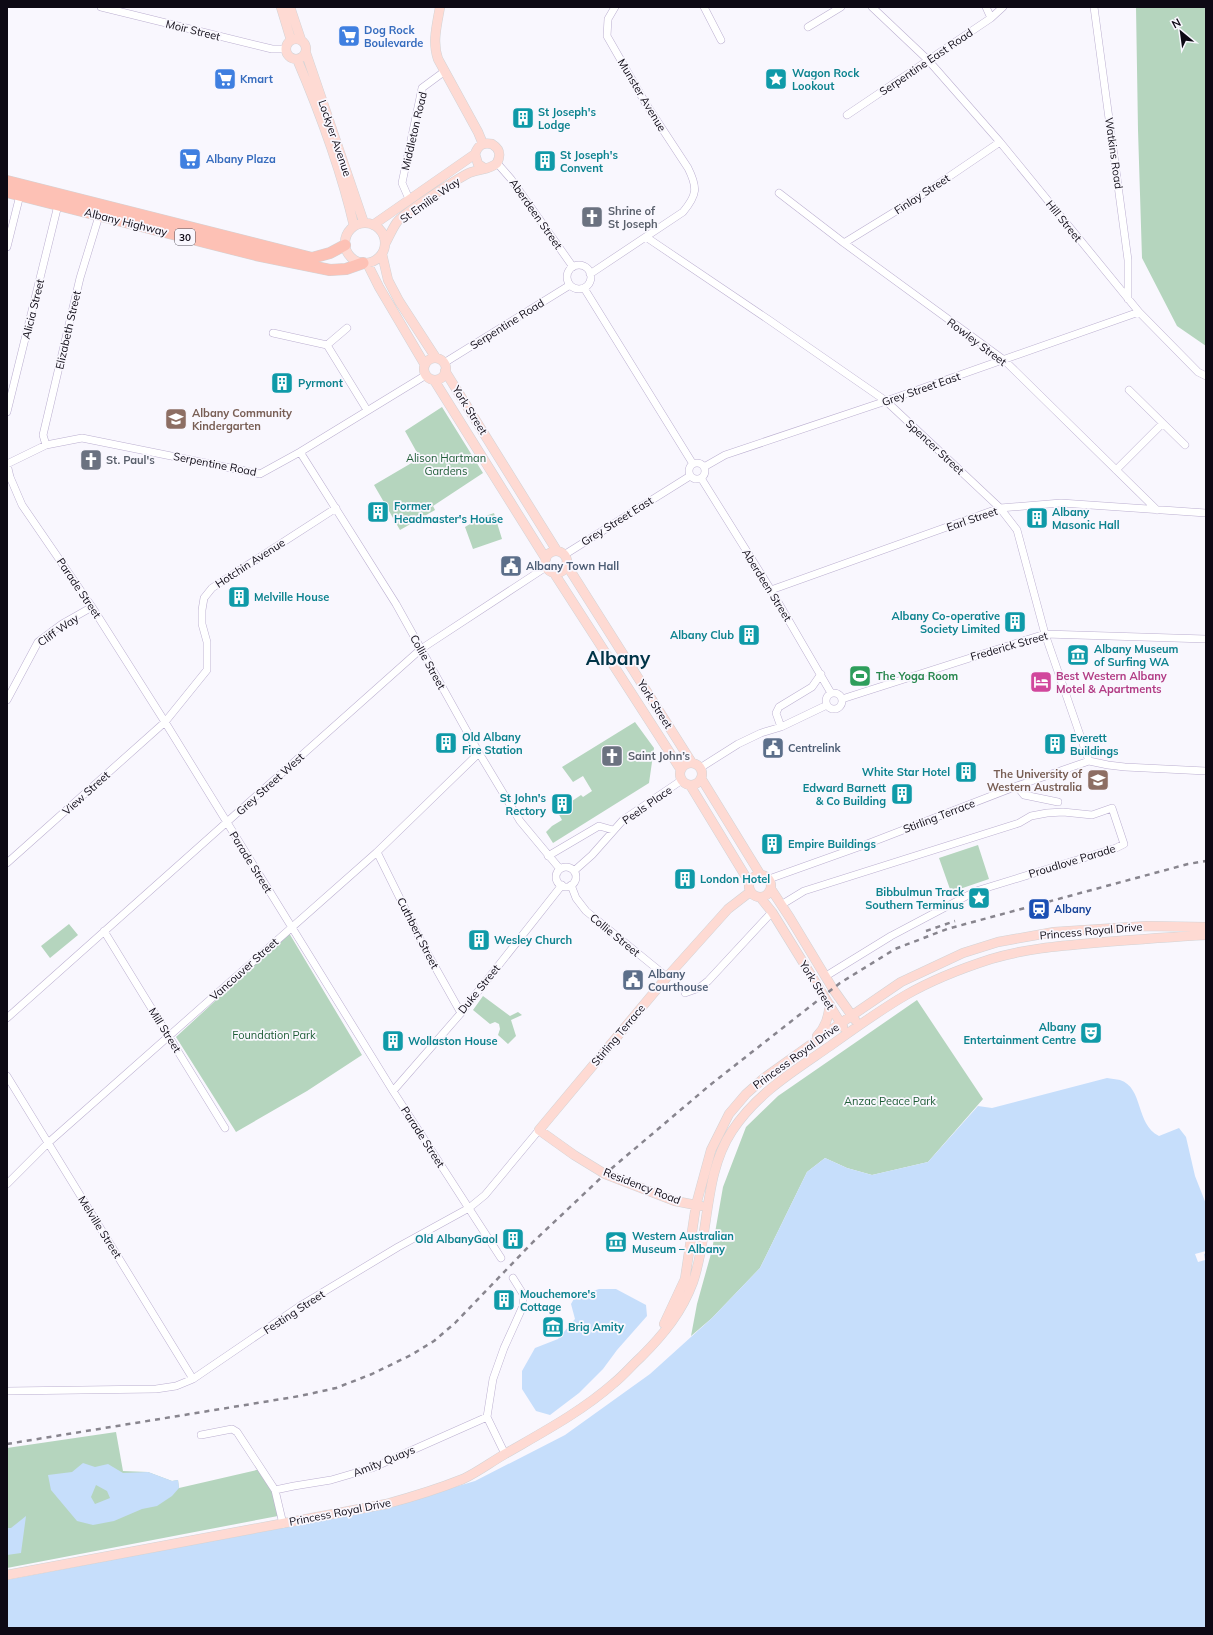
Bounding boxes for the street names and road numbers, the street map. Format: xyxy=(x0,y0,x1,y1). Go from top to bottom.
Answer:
street label: Moir Street xyxy=(164,16,222,44)
street label: Serpentine East Road xyxy=(877,26,975,98)
street label: Munster Avenue xyxy=(615,56,669,134)
street label: Middleton Road xyxy=(398,90,430,172)
street label: Lockyer Avenue xyxy=(315,98,355,178)
street label: Watkins Road xyxy=(1102,116,1126,190)
street label: Finlay Street xyxy=(892,171,953,217)
street label: St Emilie Way xyxy=(397,174,463,226)
street label: Aberdeen Street xyxy=(506,176,566,252)
street label: Hill Street xyxy=(1043,197,1085,245)
street label: Albany Highway xyxy=(83,205,169,239)
road number: 30 xyxy=(175,229,195,245)
street label: Alicia Street xyxy=(19,277,47,340)
street label: Elizabeth Street xyxy=(52,289,84,371)
street label: Serpentine Road xyxy=(467,296,547,352)
street label: Rowley Street xyxy=(944,315,1010,369)
street label: Grey Street East xyxy=(880,369,962,409)
street label: York Street xyxy=(449,382,491,437)
street label: Spencer Street xyxy=(903,416,967,478)
street label: Serpentine Road xyxy=(172,449,258,479)
street label: Grey Street East xyxy=(578,493,656,549)
street label: Earl Street xyxy=(945,504,999,534)
street label: Hotchin Avenue xyxy=(212,535,288,591)
street label: Aberdeen Street xyxy=(739,546,795,624)
street label: Parade Street xyxy=(54,555,104,621)
street label: Cliff Way xyxy=(35,611,81,649)
street label: Frederick Street xyxy=(969,628,1049,664)
street label: Collie Street xyxy=(407,632,449,692)
street label: York Street xyxy=(634,676,676,731)
street label: Grey Street West xyxy=(233,750,307,818)
street label: View Street xyxy=(59,768,113,818)
street label: Peels Place xyxy=(619,783,675,827)
street label: Stirling Terrace xyxy=(901,796,977,836)
street label: Parade Street xyxy=(227,829,276,895)
street label: Proudlove Parade xyxy=(1027,841,1117,881)
street label: Cuthbert Street xyxy=(394,895,442,971)
street label: Collie Street xyxy=(587,911,643,960)
street label: Princess Royal Drive xyxy=(1039,920,1143,942)
street label: Vancouver Street xyxy=(207,935,281,1003)
street label: York Street xyxy=(796,957,838,1012)
street label: Duke Street xyxy=(455,961,503,1016)
street label: Stirling Terrace xyxy=(588,1001,648,1069)
street label: Mill Street xyxy=(146,1005,184,1055)
street label: Princess Royal Drive xyxy=(750,1020,842,1092)
street label: Parade Street xyxy=(398,1104,448,1170)
street label: Residency Road xyxy=(601,1165,683,1207)
street label: Melville Street xyxy=(75,1193,125,1261)
street label: Festing Street xyxy=(261,1287,327,1337)
street label: Amity Quays xyxy=(351,1442,417,1480)
street label: Princess Royal Drive xyxy=(288,1495,392,1529)

